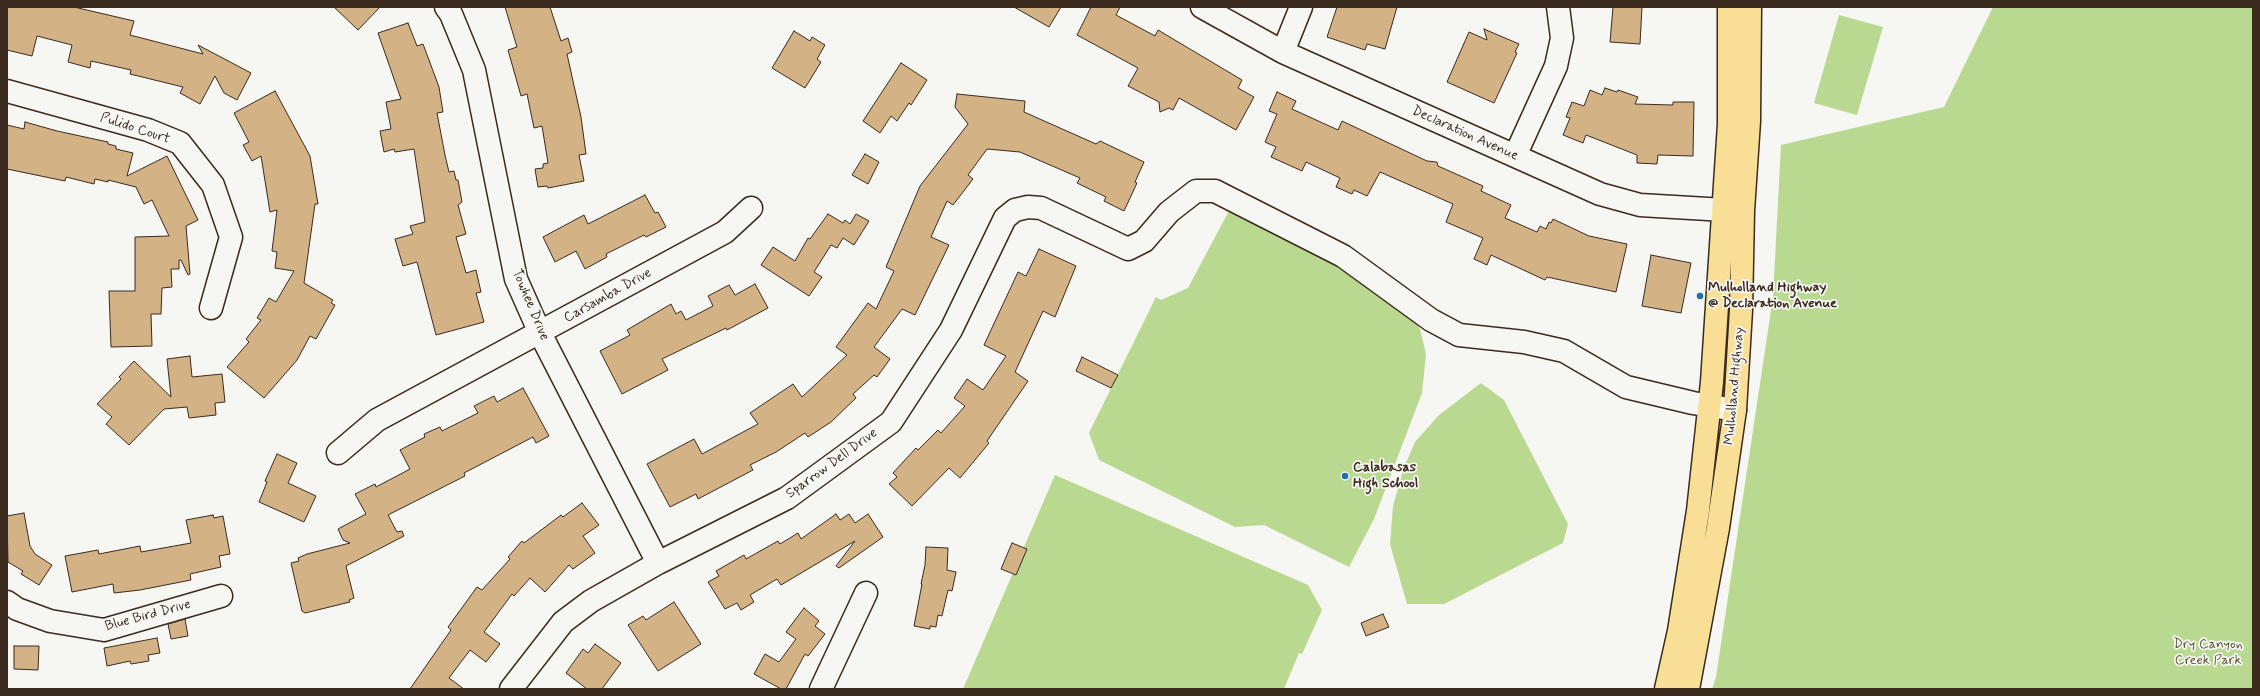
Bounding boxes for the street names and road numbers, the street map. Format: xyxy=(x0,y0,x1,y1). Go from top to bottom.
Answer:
street label: Declaration Avenue xyxy=(1409,103,1521,165)
street label: Pulido Court xyxy=(98,110,172,148)
street label: Carsamba Drive xyxy=(561,265,655,327)
street label: Towhee Drive xyxy=(507,267,553,343)
street label: Mulholland Highway xyxy=(1721,326,1749,446)
street label: Sparrow Dell Drive xyxy=(783,425,881,503)
street label: Blue Bird Drive xyxy=(103,596,193,636)

